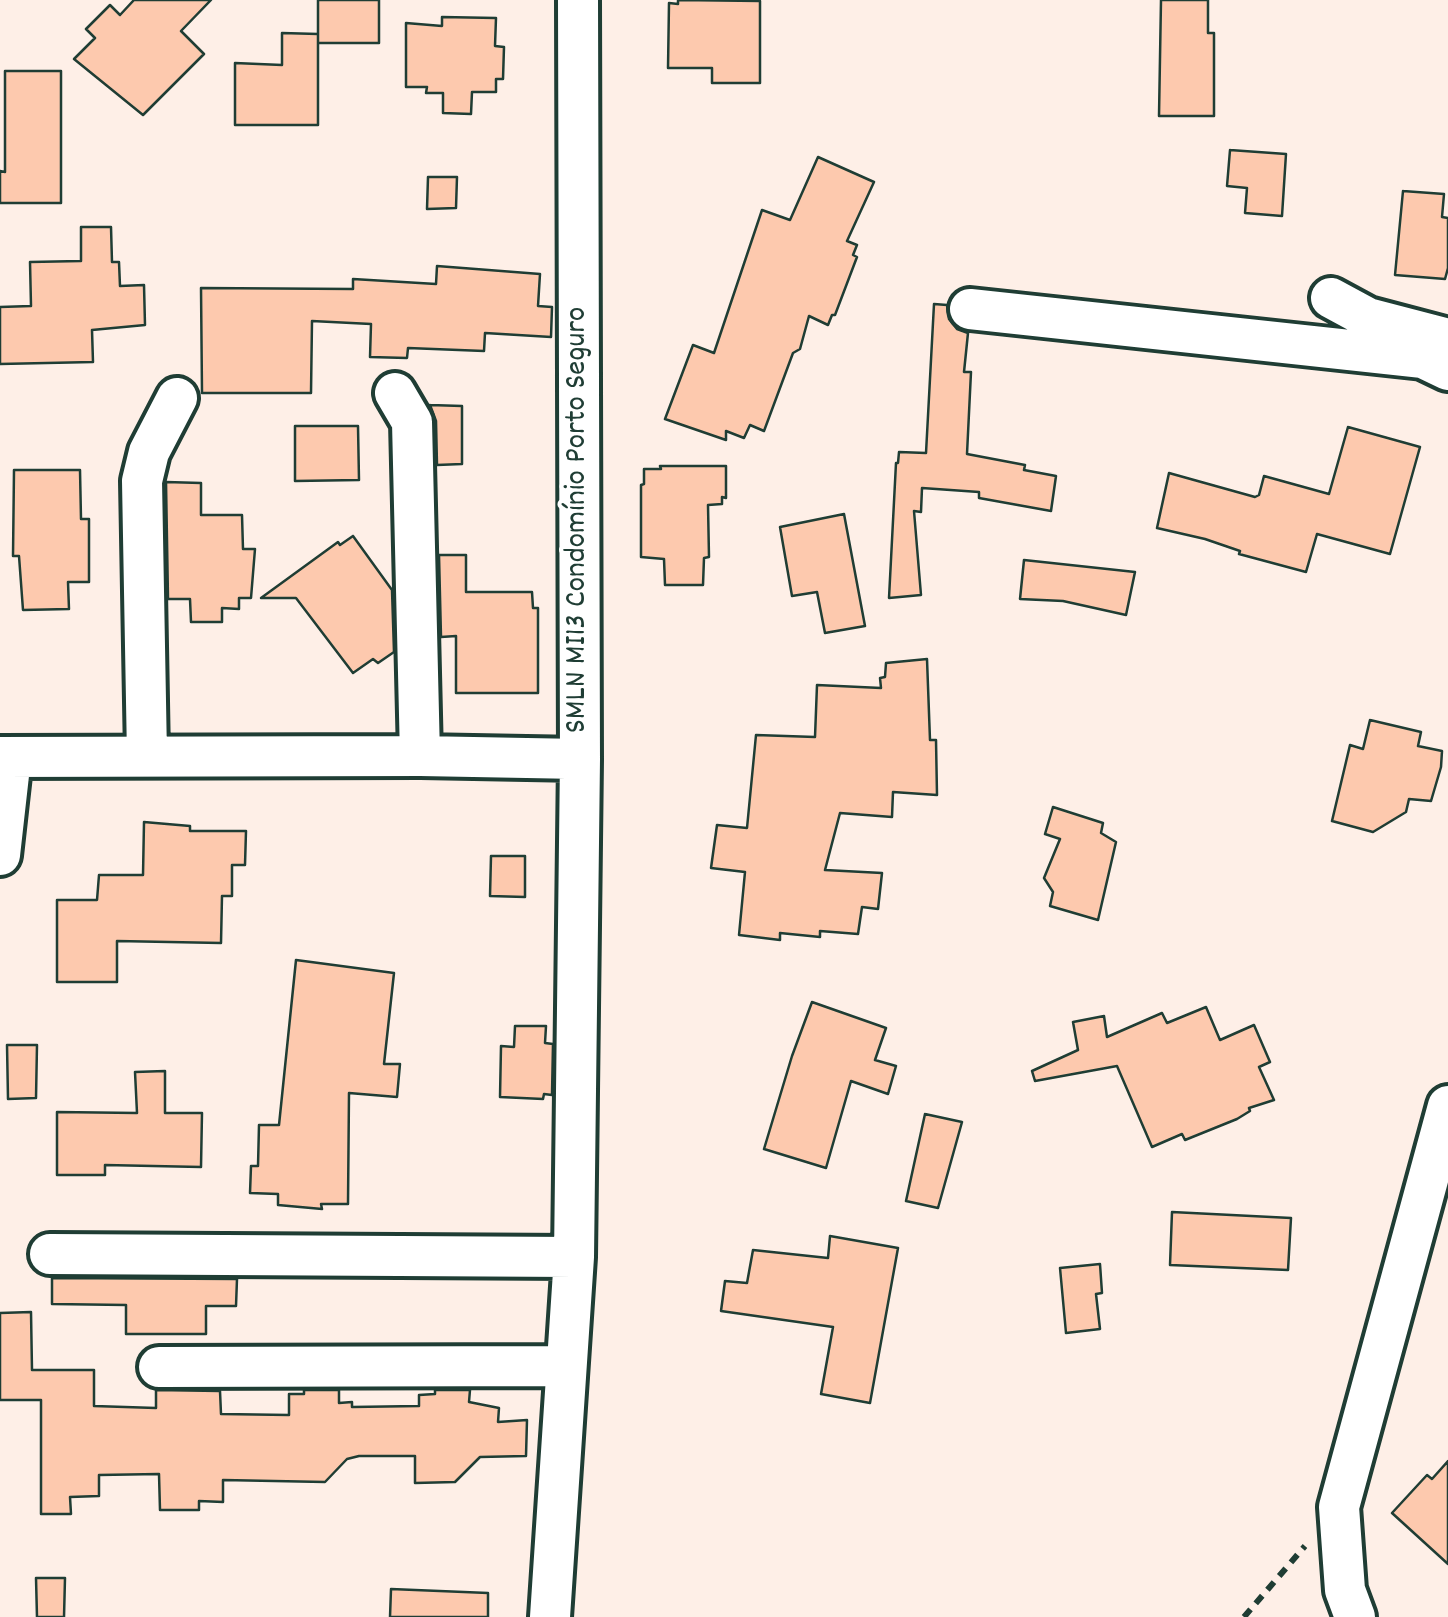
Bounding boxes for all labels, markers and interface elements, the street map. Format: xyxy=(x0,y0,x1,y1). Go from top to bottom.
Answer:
street label: SMLN MI13 Condomínio Porto Seguro xyxy=(561,307,599,733)

